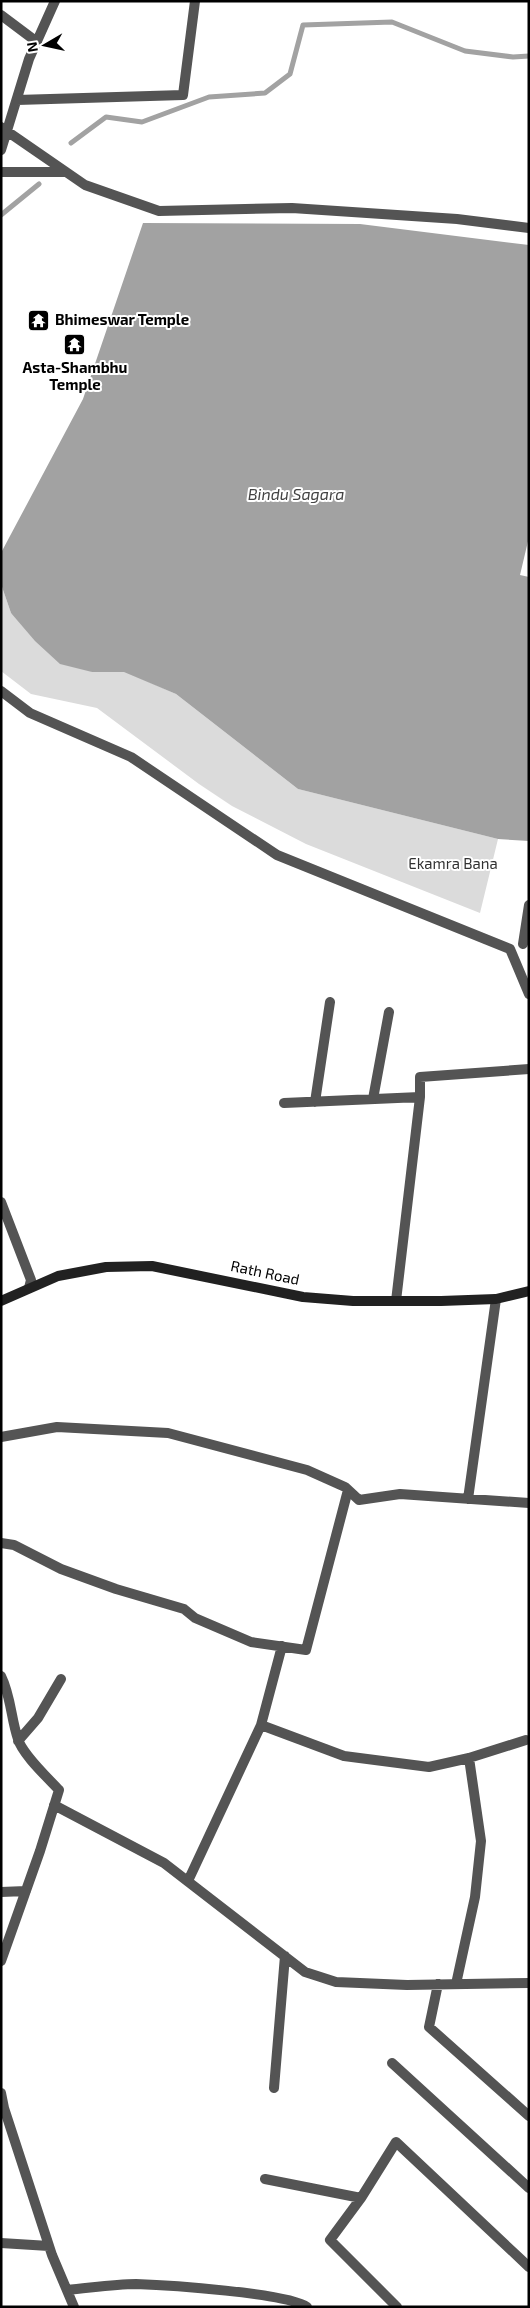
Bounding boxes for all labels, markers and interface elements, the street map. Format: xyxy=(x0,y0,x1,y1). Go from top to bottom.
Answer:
north arrow xyxy=(20,20,70,70)
text: N xyxy=(22,41,41,53)
temple icon: Bhimeswar Temple xyxy=(27,308,51,332)
place label: Bhimeswar Temple xyxy=(55,310,189,328)
temple icon: Asta-Shambhu Temple xyxy=(63,333,87,357)
place label: Asta-Shambhu Temple xyxy=(23,358,127,393)
water label: Bindu Sagara xyxy=(248,484,344,503)
park label: Ekamra Bana xyxy=(408,854,498,872)
street label: Rath Road xyxy=(229,1256,301,1288)

